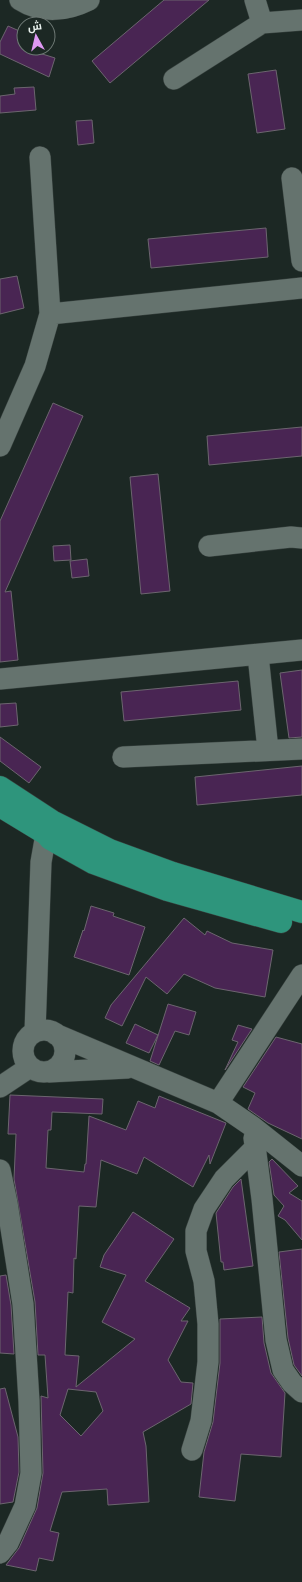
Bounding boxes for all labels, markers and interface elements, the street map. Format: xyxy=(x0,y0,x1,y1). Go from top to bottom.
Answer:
north arrow xyxy=(16,16,56,56)
text: ش xyxy=(27,19,43,34)

